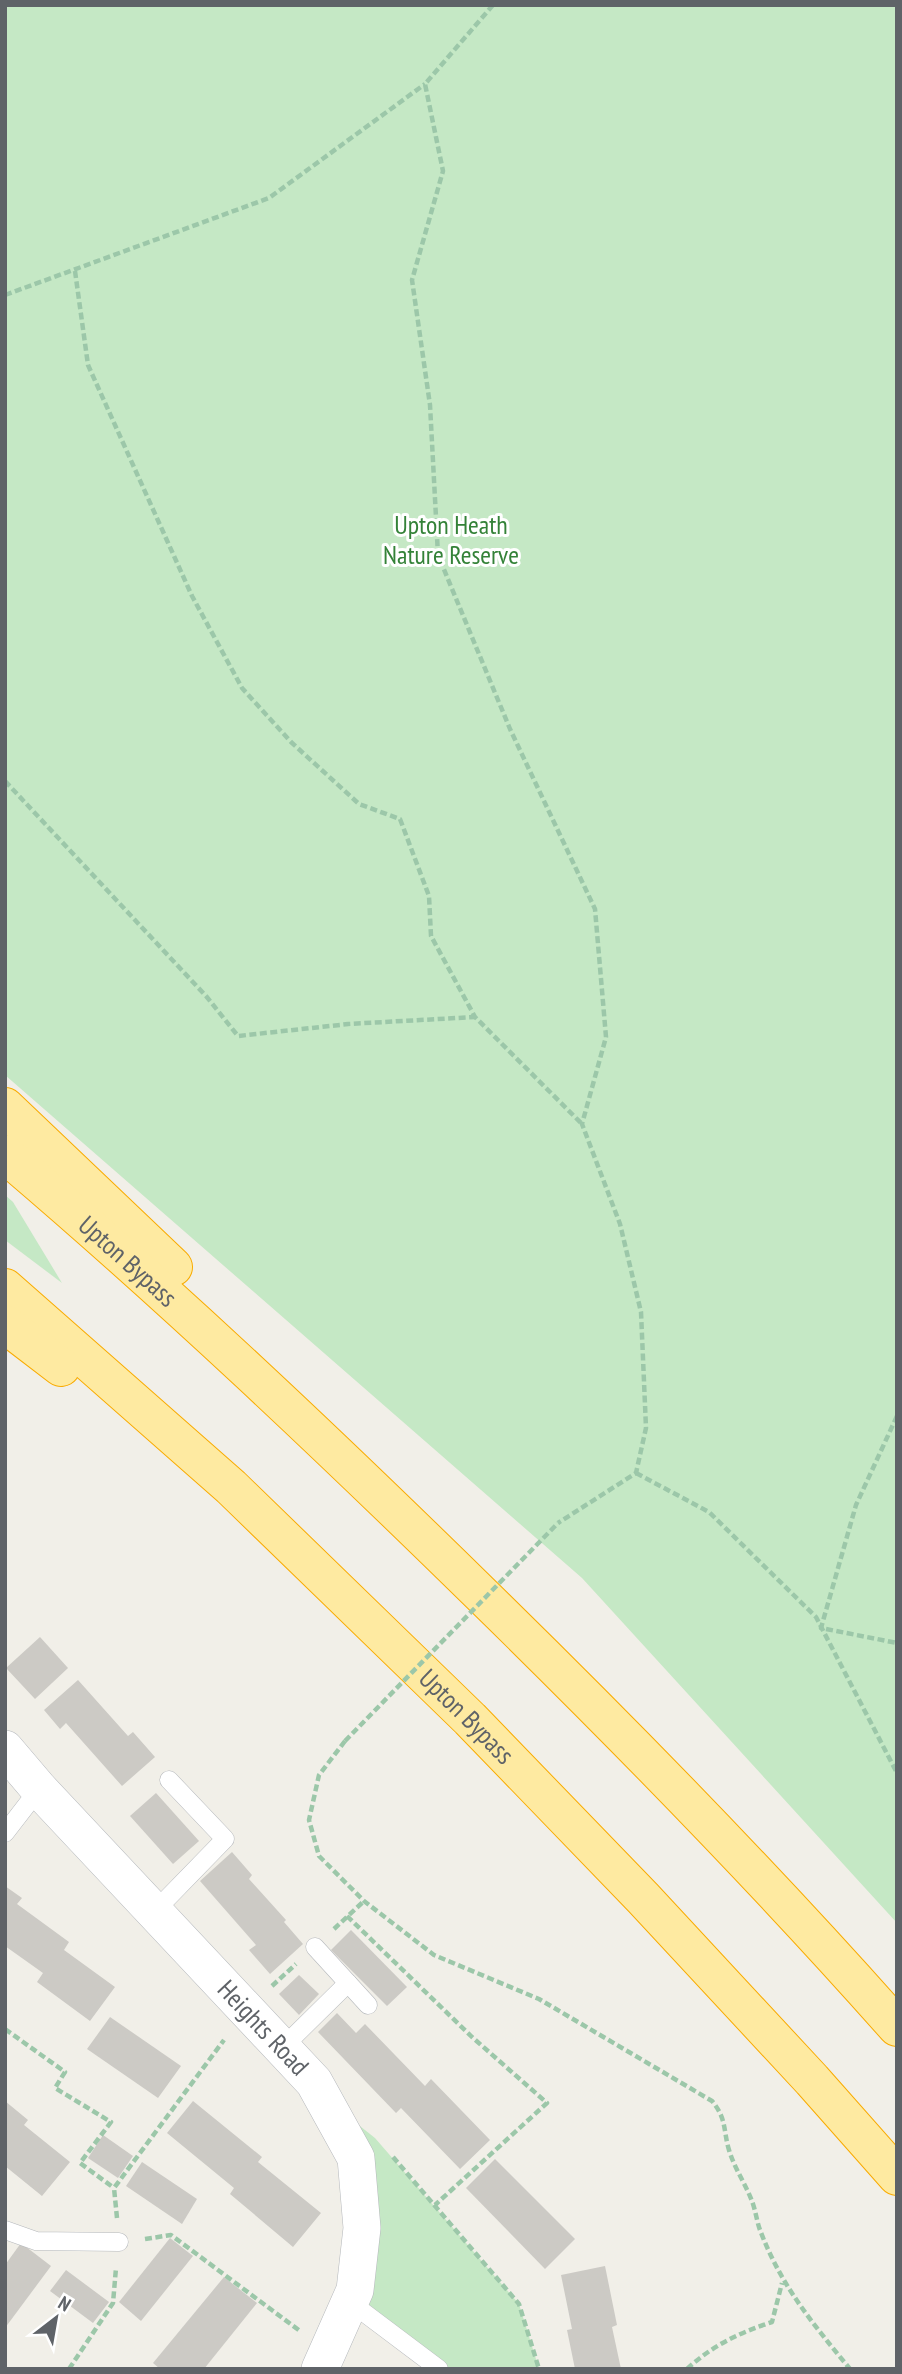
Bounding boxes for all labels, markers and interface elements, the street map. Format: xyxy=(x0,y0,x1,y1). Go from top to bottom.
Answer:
park label: Upton Heath Nature Reserve xyxy=(383,508,519,571)
street label: Upton Bypass xyxy=(72,1208,184,1314)
street label: Upton Bypass xyxy=(412,1662,521,1771)
street label: Heights Road xyxy=(211,1973,316,2082)
north arrow xyxy=(21,2283,91,2353)
text: N xyxy=(54,2290,75,2316)

